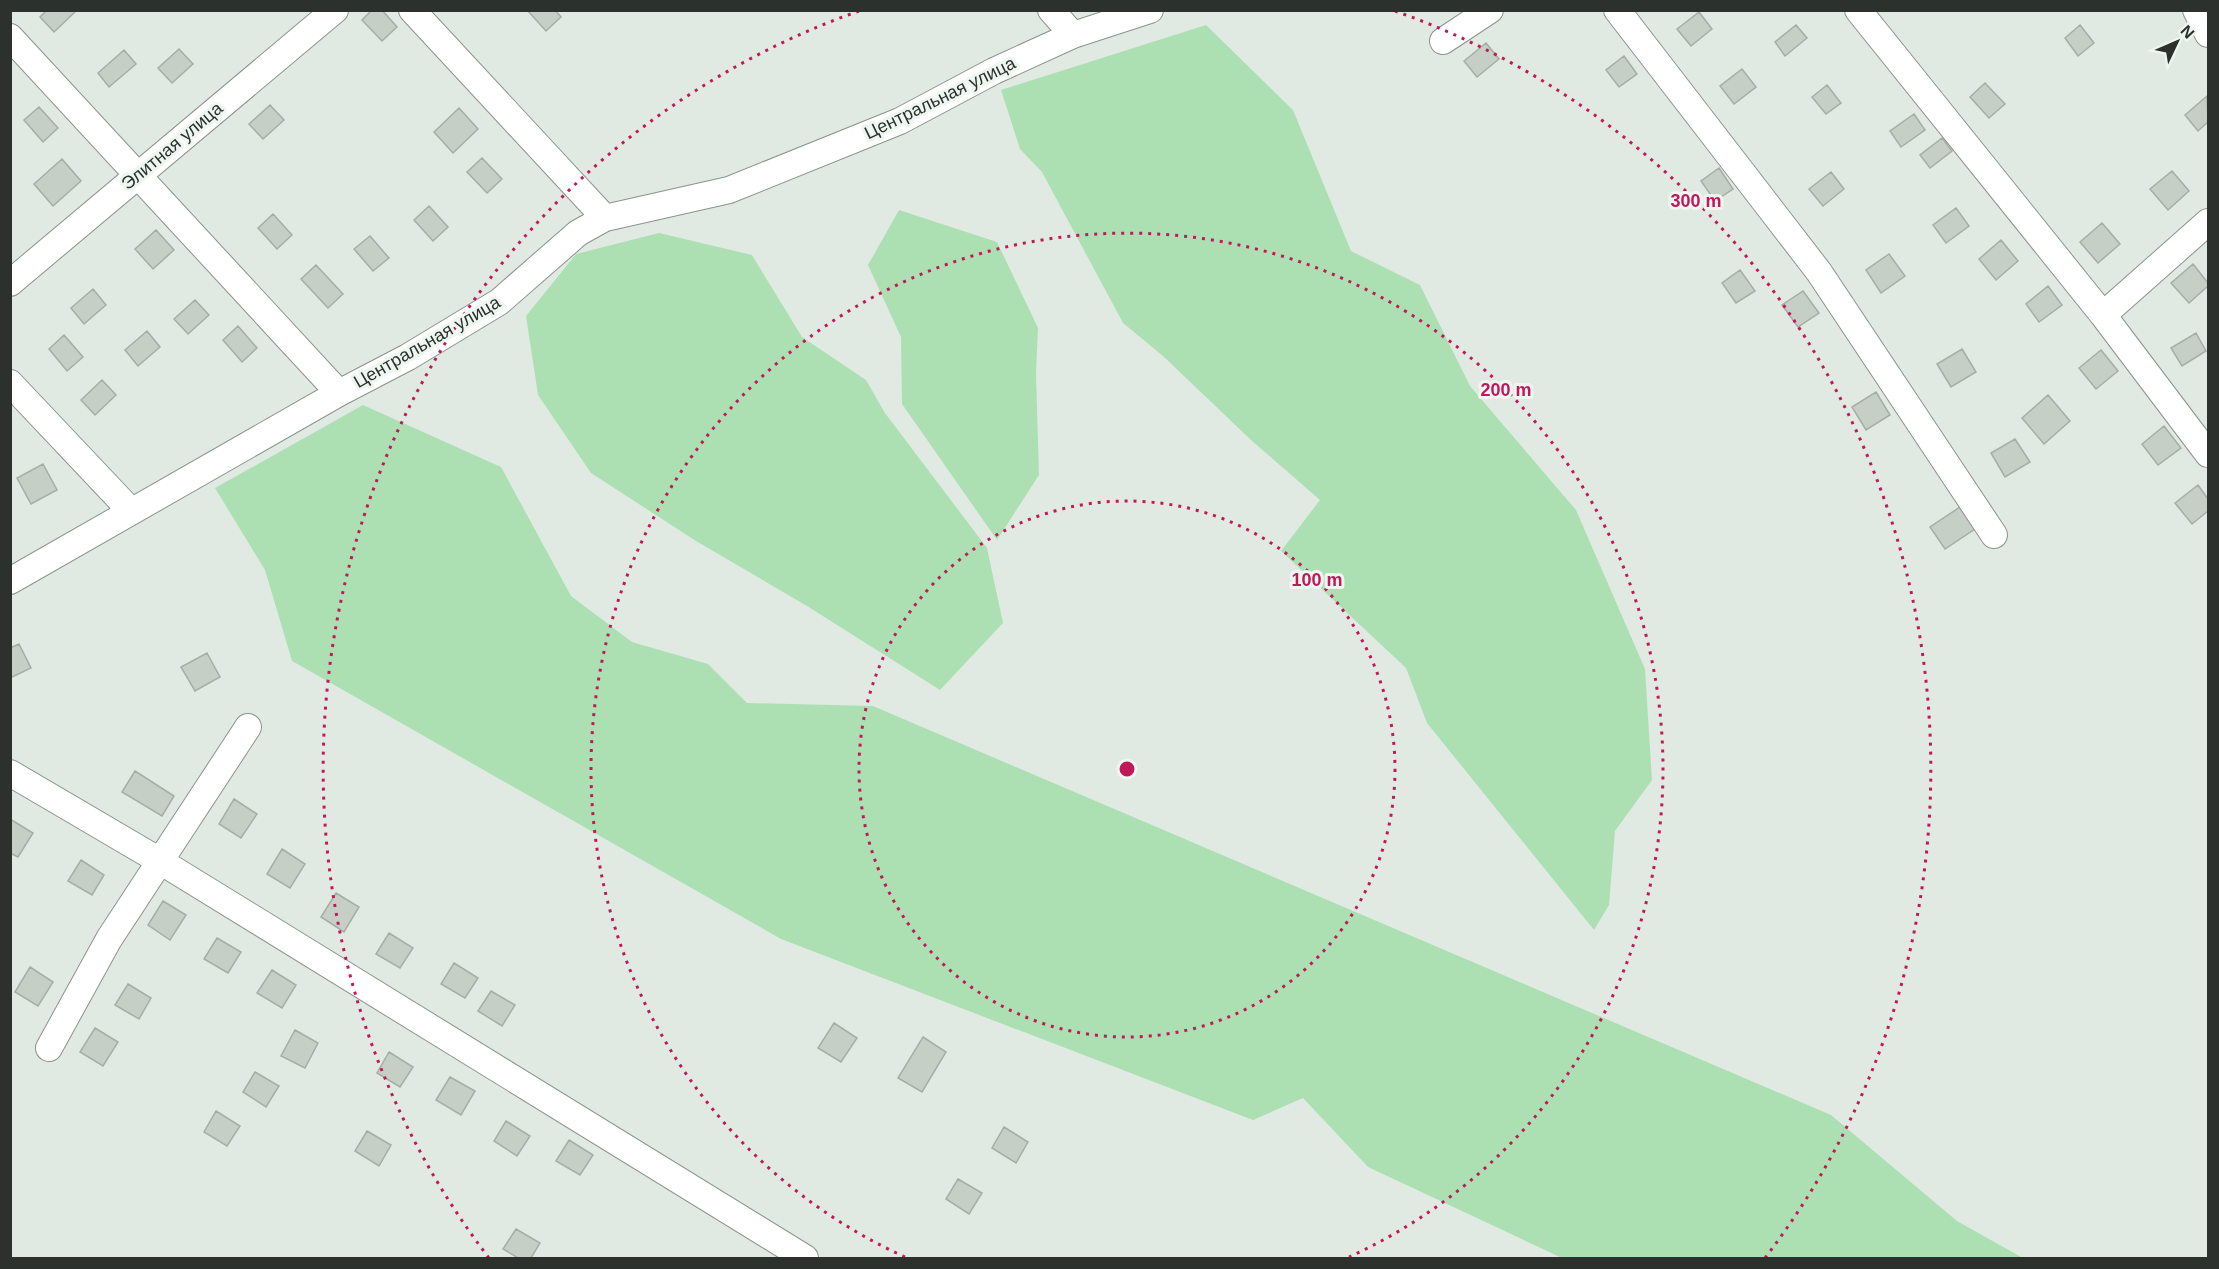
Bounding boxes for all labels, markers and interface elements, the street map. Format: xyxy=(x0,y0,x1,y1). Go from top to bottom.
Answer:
north arrow xyxy=(2147,12,2207,72)
text: N xyxy=(2177,22,2198,42)
street label: Центральная улица xyxy=(861,52,1020,143)
street label: Элитная улица xyxy=(118,97,227,194)
text: 300 m xyxy=(1670,191,1722,211)
street label: Центральная улица xyxy=(350,291,505,392)
text: 200 m xyxy=(1480,380,1532,400)
text: 100 m xyxy=(1291,570,1343,590)
centre of rings xyxy=(1117,759,1137,779)

